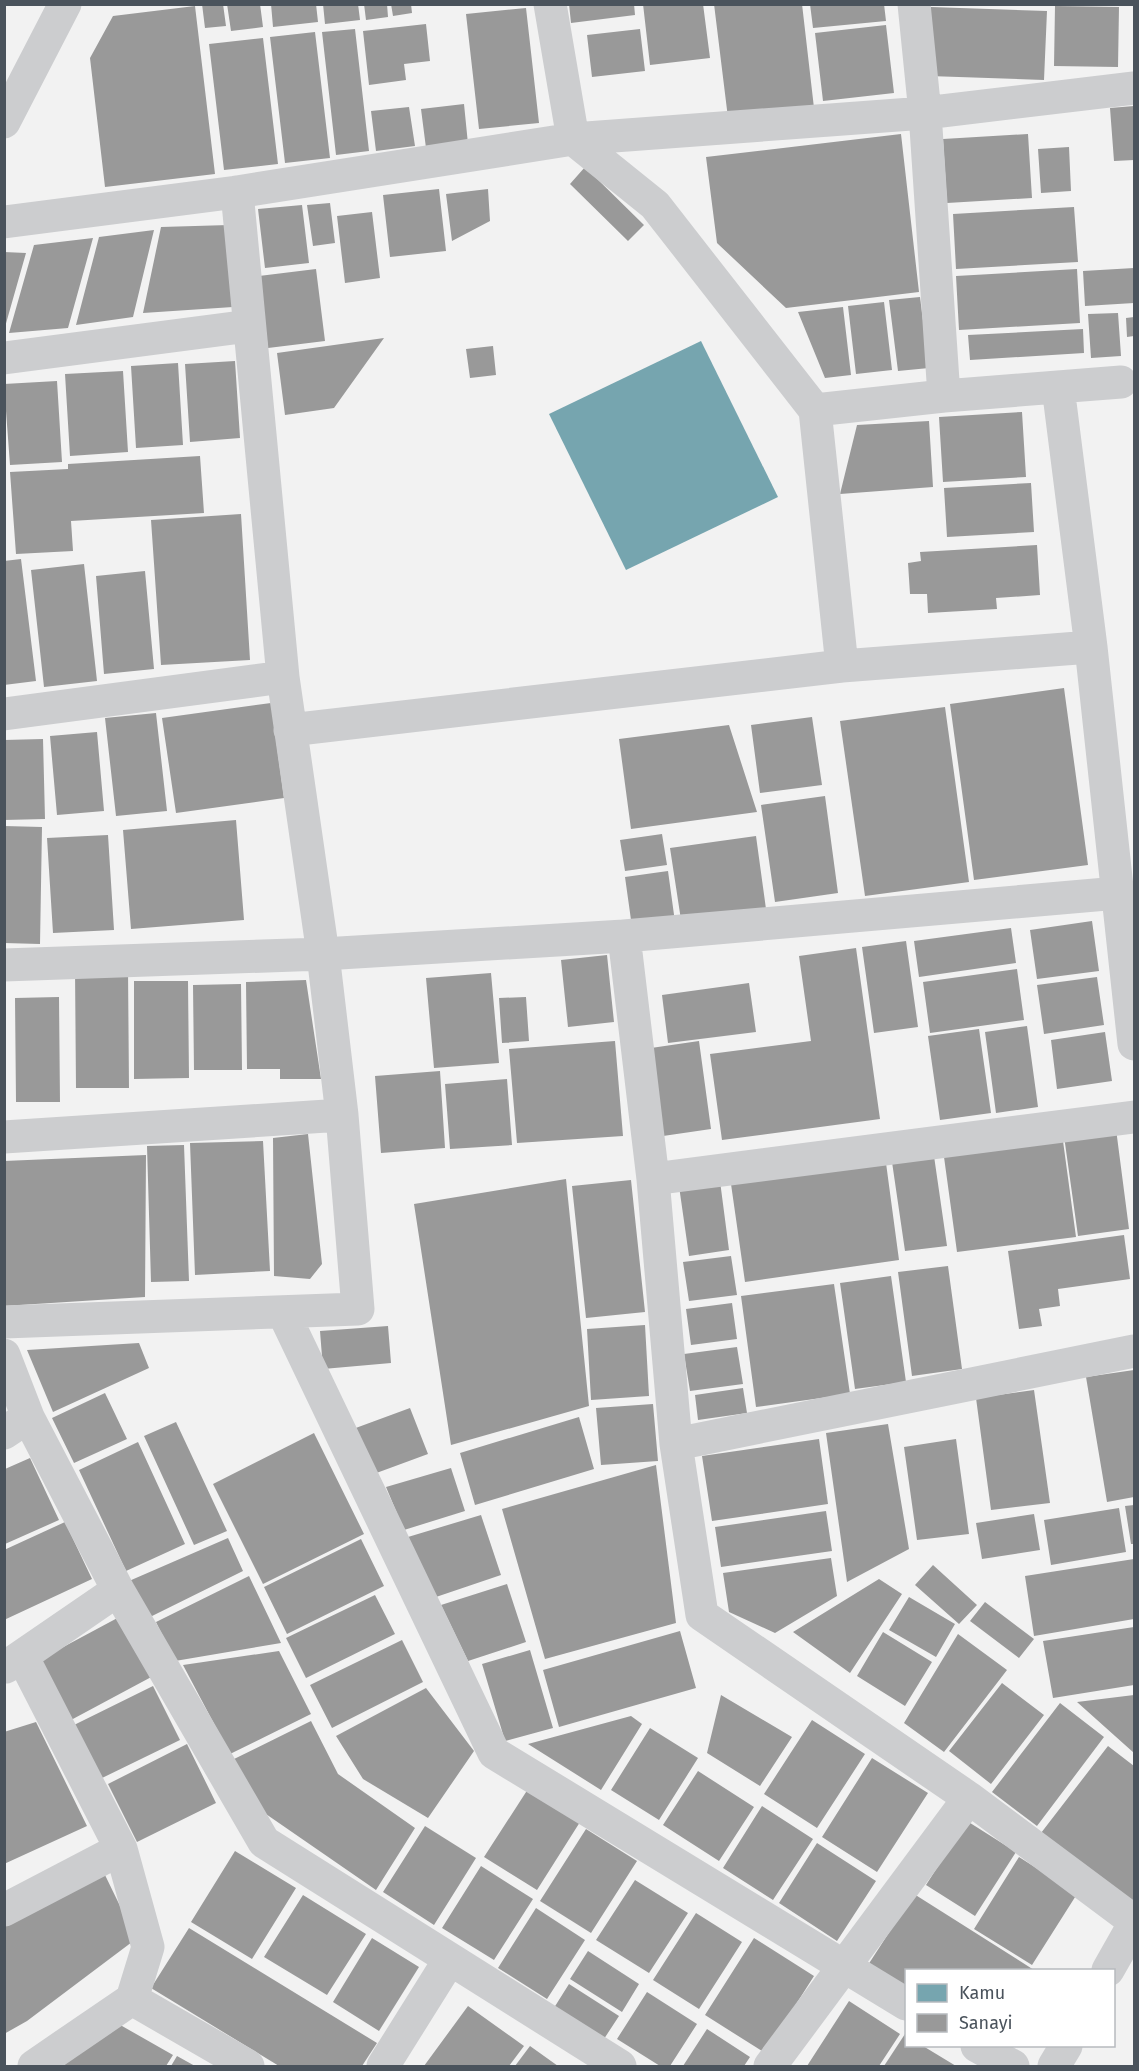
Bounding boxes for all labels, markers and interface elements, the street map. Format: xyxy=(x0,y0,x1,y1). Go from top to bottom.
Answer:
legend xyxy=(905,1969,1115,2047)
text: Kamu xyxy=(959,1982,1005,2004)
text: Sanayi xyxy=(959,2012,1013,2034)

